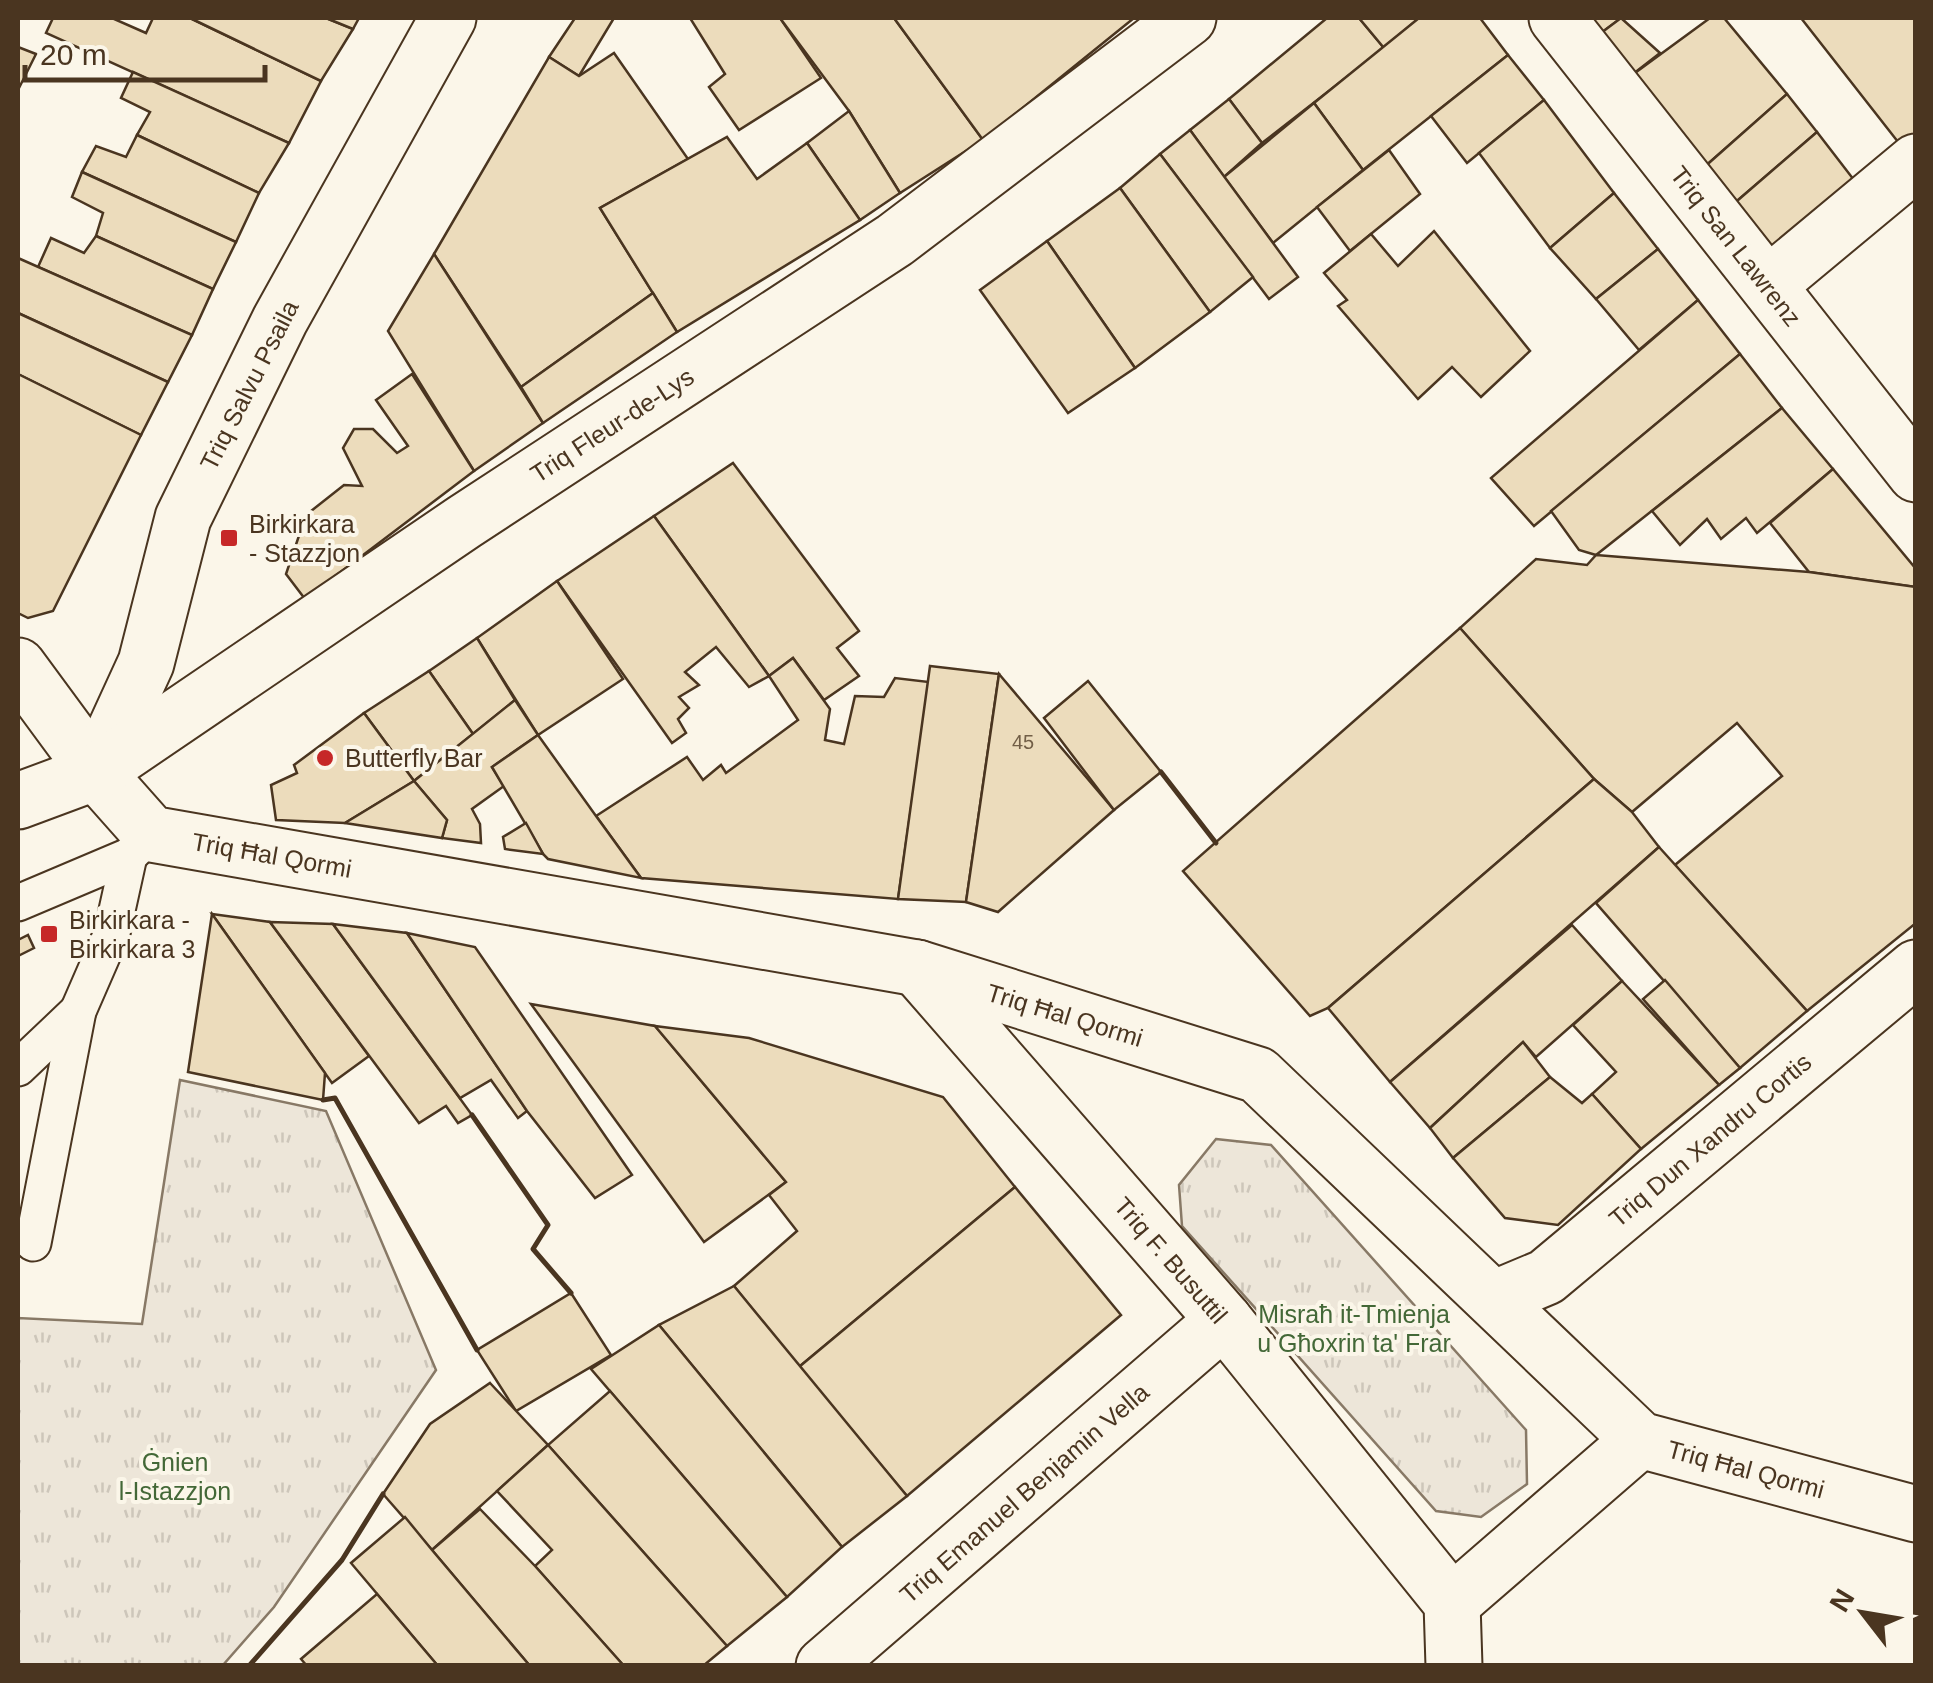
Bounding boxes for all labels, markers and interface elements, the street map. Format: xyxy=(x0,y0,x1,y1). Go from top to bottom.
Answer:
scale bar xyxy=(25,20,265,82)
text: 20 m xyxy=(40,38,107,71)
street label: Triq San Lawrenz xyxy=(1665,161,1807,331)
street label: Triq Salvu Psaila xyxy=(194,295,304,475)
street label: Triq Fleur-de-Lys xyxy=(525,362,699,488)
place label: Birkirkara - Stazzjon xyxy=(249,510,360,567)
marker: Birkirkara - Stazzjon xyxy=(218,527,240,549)
house number: 45 xyxy=(1012,731,1034,753)
place label: Butterfly Bar xyxy=(345,744,483,772)
marker: Butterfly Bar xyxy=(314,747,336,769)
street label: Triq Ħal Qormi xyxy=(190,827,354,883)
place label: Birkirkara - Birkirkara 3 xyxy=(69,906,195,963)
marker: Birkirkara - Birkirkara 3 xyxy=(38,923,60,945)
street label: Triq Ħal Qormi xyxy=(984,978,1146,1052)
street label: Triq Dun Xandru Cortis xyxy=(1603,1047,1817,1233)
street label: Triq F. Busuttil xyxy=(1109,1191,1233,1329)
park label: Misraħ it-Tmienja u Għoxrin ta' Frar xyxy=(1257,1300,1451,1357)
street label: Triq Emanuel Benjamin Vella xyxy=(894,1377,1154,1609)
street label: Triq Ħal Qormi xyxy=(1664,1435,1828,1503)
park label: Ġnien l-Istazzjon xyxy=(119,1448,231,1505)
north arrow xyxy=(1813,1563,1913,1663)
text: N xyxy=(1824,1584,1860,1617)

